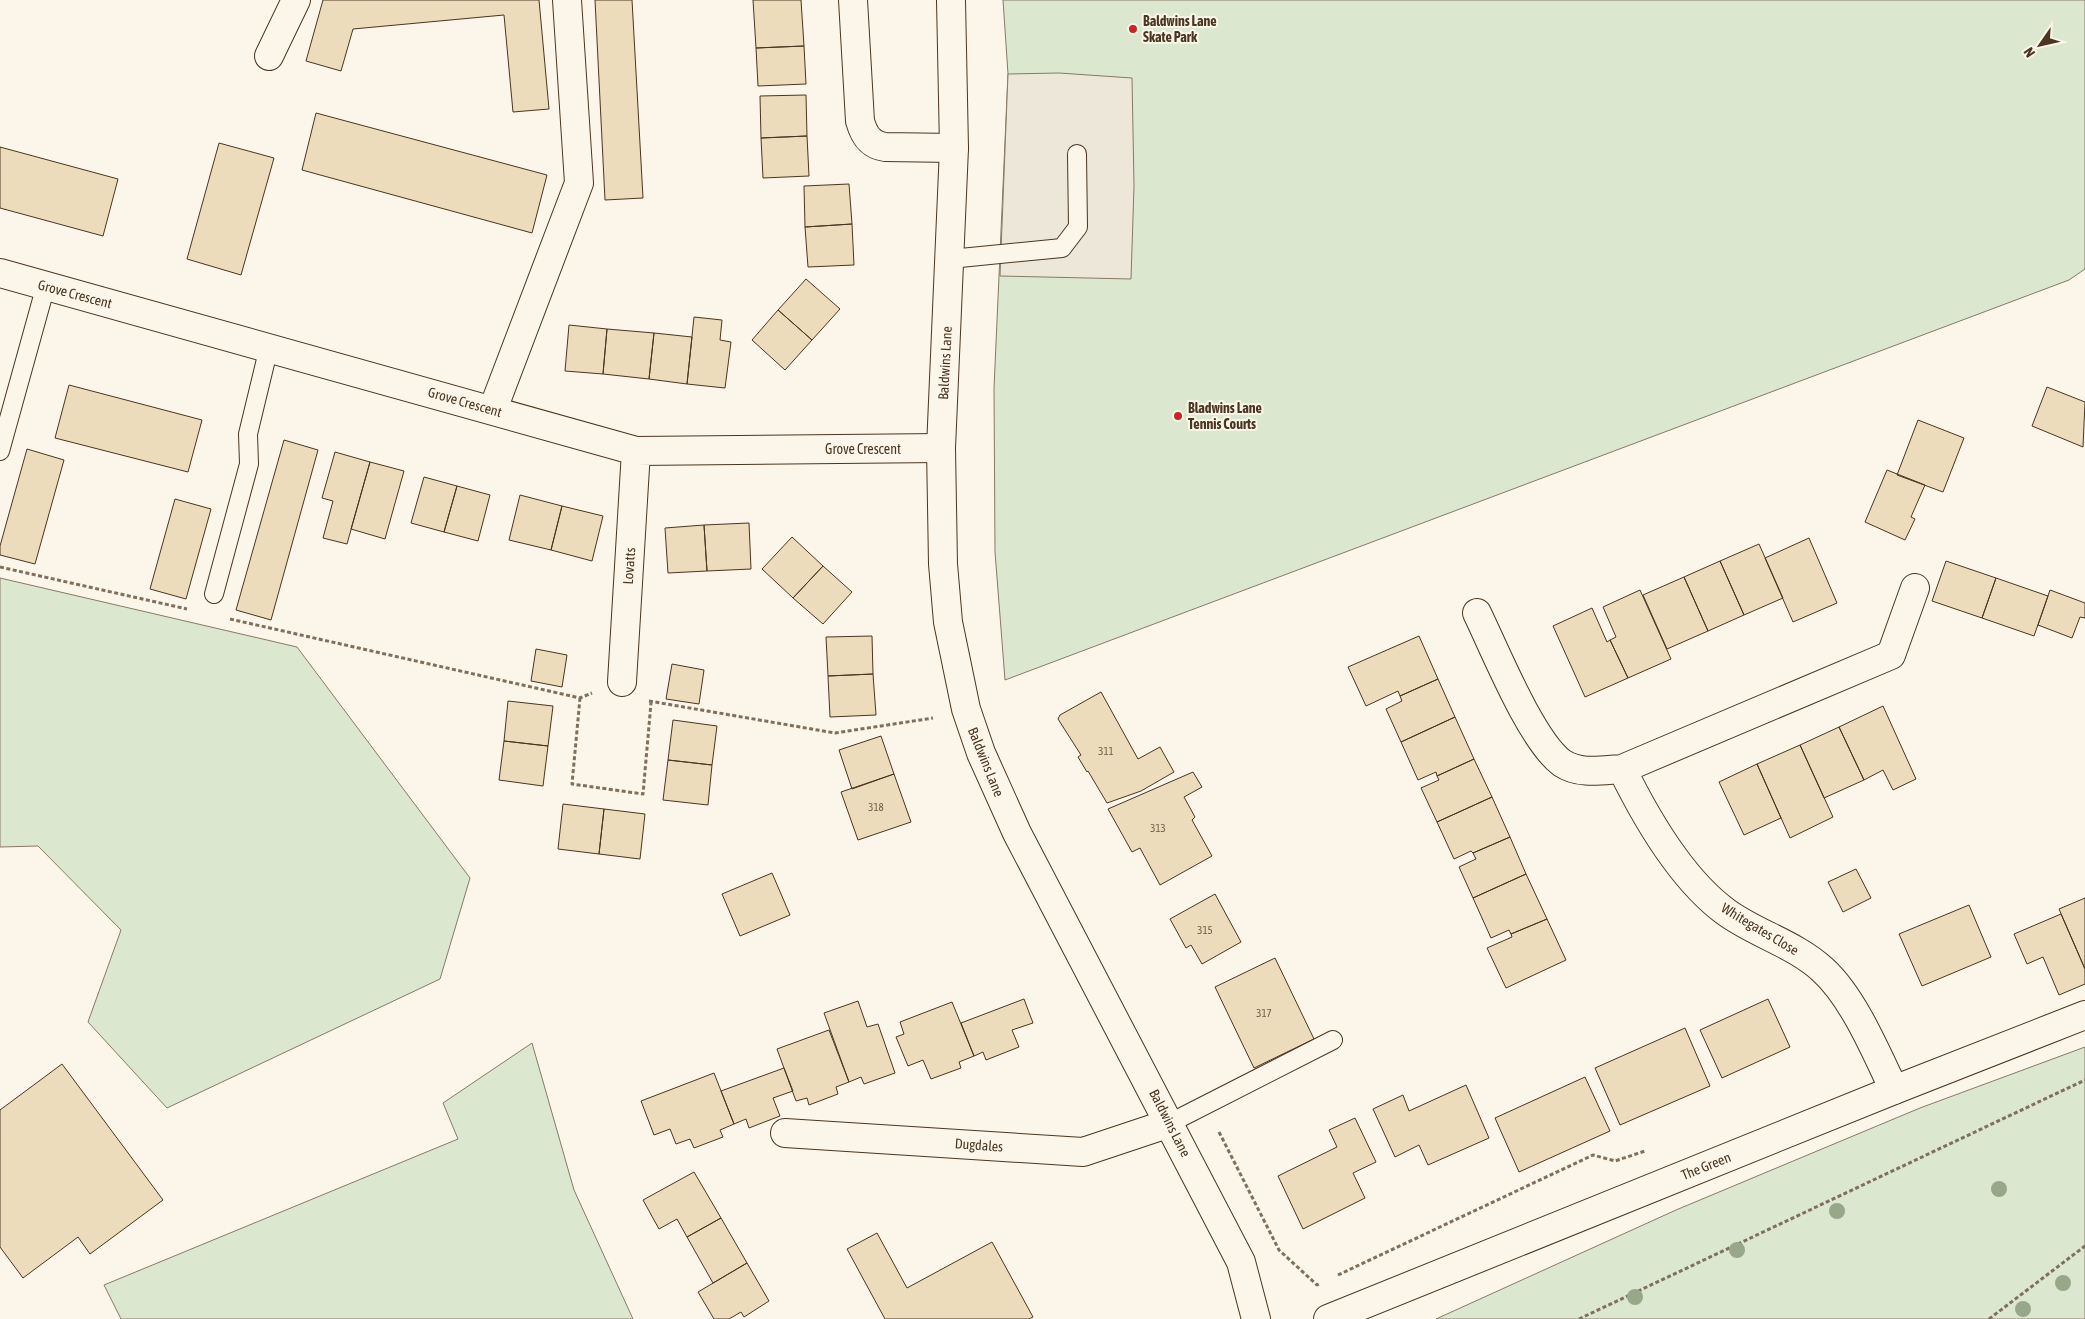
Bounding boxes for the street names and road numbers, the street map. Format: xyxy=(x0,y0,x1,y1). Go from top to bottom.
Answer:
street label: Grove Crescent xyxy=(36,276,114,312)
street label: Baldwins Lane xyxy=(935,326,955,400)
street label: Grove Crescent xyxy=(426,384,504,420)
street label: Grove Crescent xyxy=(825,441,901,457)
street label: Lovatts xyxy=(620,547,638,585)
street label: Baldwins Lane xyxy=(965,725,1007,799)
street label: Whitegates Close xyxy=(1718,900,1802,958)
street label: Baldwins Lane xyxy=(1146,1087,1194,1159)
street label: Dugdales xyxy=(954,1135,1004,1155)
street label: The Green xyxy=(1679,1149,1733,1183)

